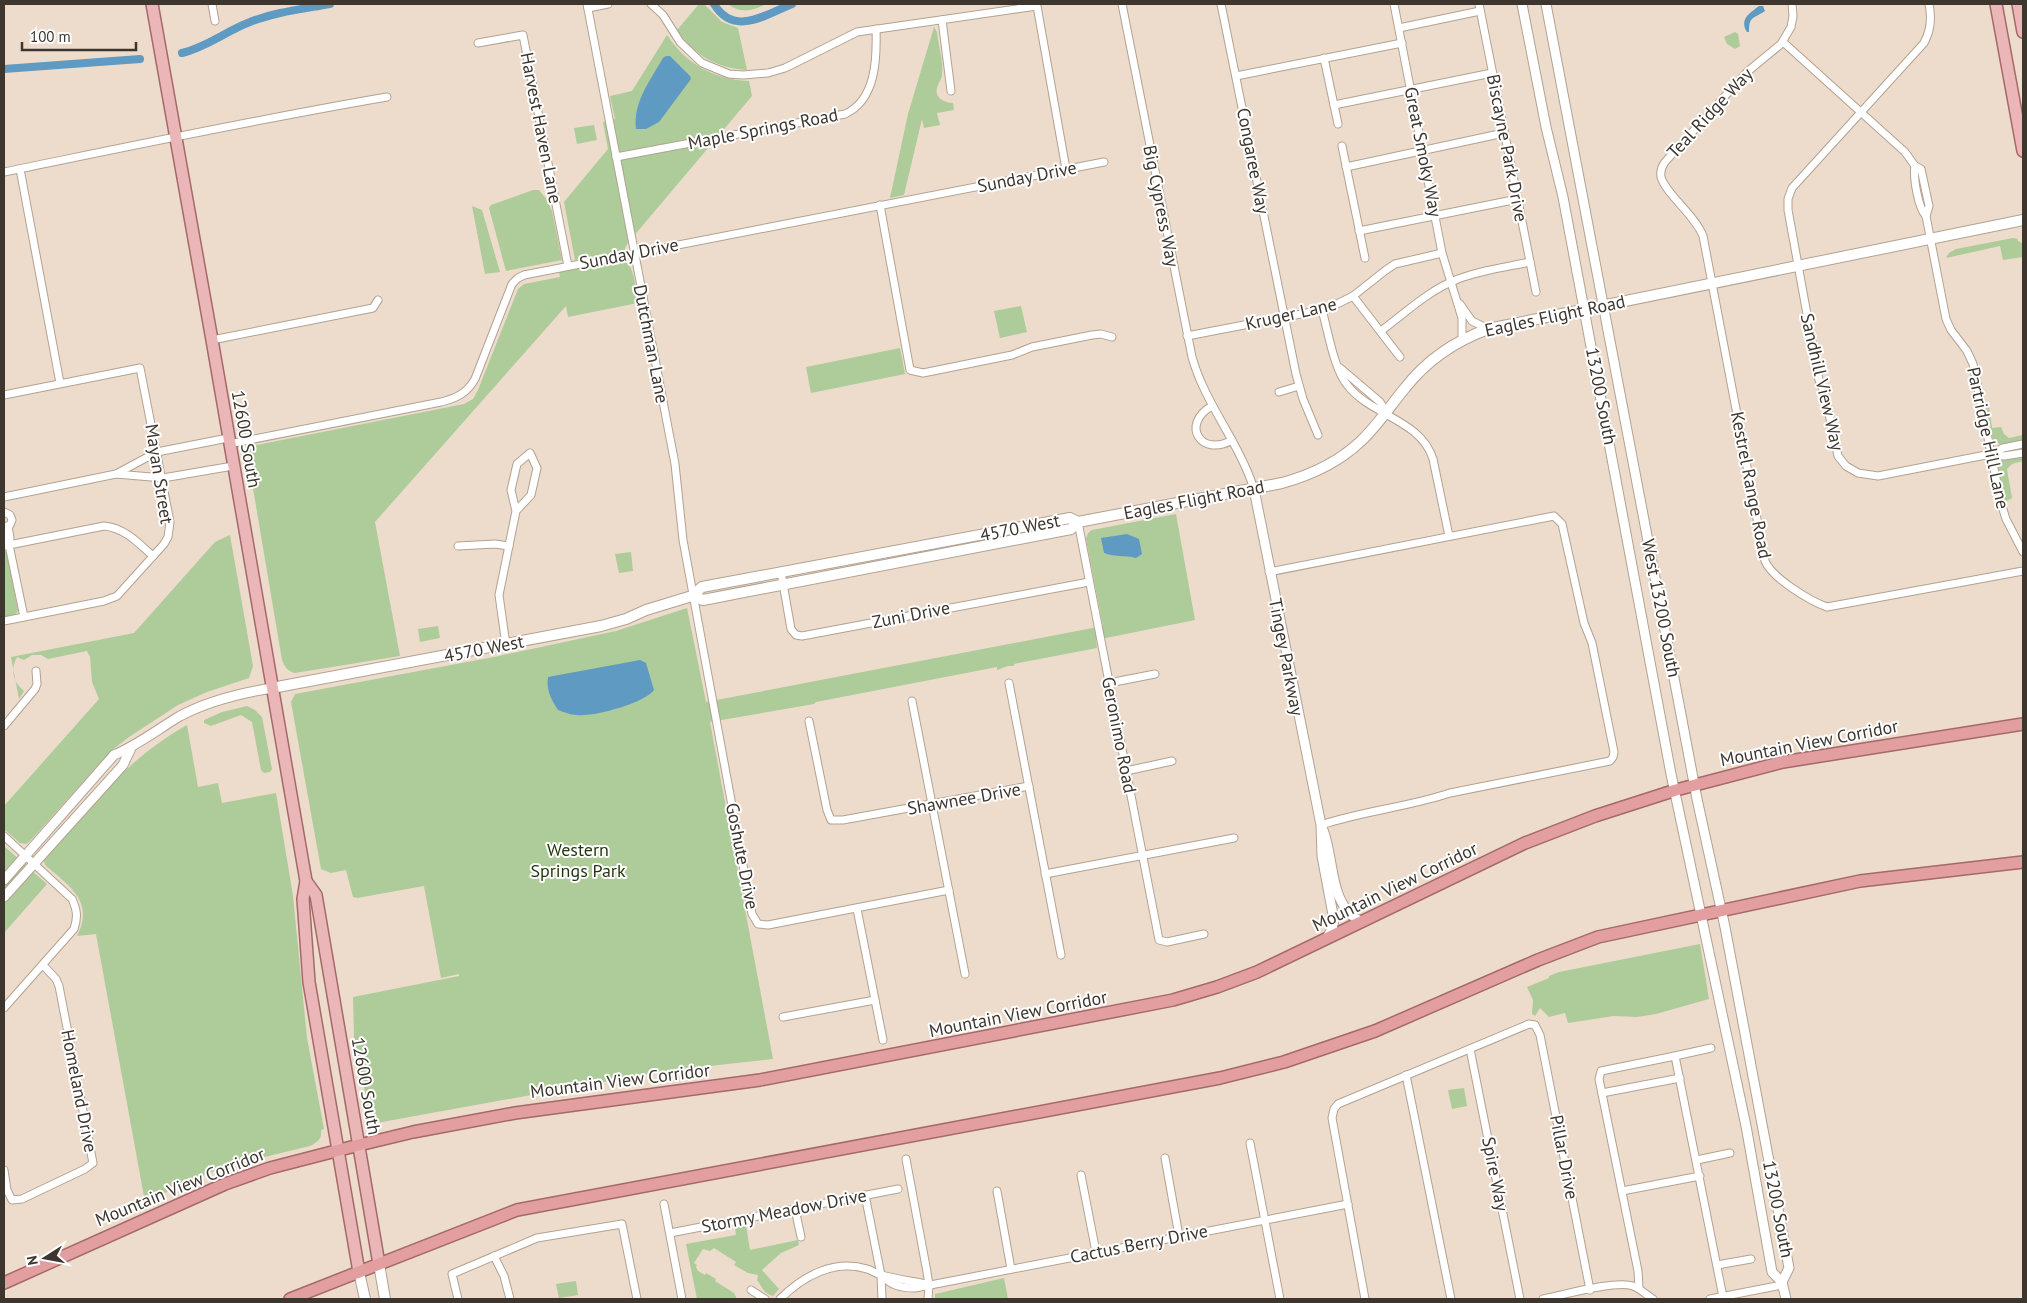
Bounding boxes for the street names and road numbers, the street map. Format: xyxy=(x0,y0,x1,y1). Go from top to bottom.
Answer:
street label: Harvest Haven Lane xyxy=(516,50,567,205)
street label: Teal Ridge Way xyxy=(1662,62,1758,163)
street label: Biscayne Park Drive xyxy=(1482,72,1533,224)
street label: Great Smoky Way xyxy=(1400,85,1448,220)
street label: Maple Springs Road xyxy=(686,103,840,154)
street label: Congaree Way xyxy=(1232,106,1275,217)
street label: Big Cypress Way xyxy=(1138,143,1185,269)
street label: Sunday Drive xyxy=(975,156,1078,197)
street label: Sunday Drive xyxy=(577,233,680,274)
street label: Dutchman Lane xyxy=(629,283,674,405)
street label: Eagles Flight Road xyxy=(1483,289,1627,342)
street label: Kruger Lane xyxy=(1243,292,1339,335)
street label: Sandhill View Way xyxy=(1796,311,1850,453)
street label: 13200 South xyxy=(1581,345,1622,447)
street label: Partridge Hill Lane xyxy=(1962,365,2015,511)
street label: 12600 South xyxy=(227,388,266,490)
street label: Kestrel Range Road xyxy=(1726,409,1777,560)
street label: Mayan Street xyxy=(140,422,179,526)
street label: Eagles Flight Road xyxy=(1122,475,1266,524)
street label: 4570 West xyxy=(978,509,1062,546)
street label: West 13200 South xyxy=(1637,537,1686,679)
street label: Zuni Drive xyxy=(870,596,952,633)
street label: Tingey Parkway xyxy=(1264,596,1309,718)
street label: 4570 West xyxy=(442,630,526,667)
street label: Geronimo Road xyxy=(1097,675,1142,795)
street label: Mountain View Corridor xyxy=(1718,714,1900,771)
street label: Shawnee Drive xyxy=(905,777,1022,820)
street label: Goshute Drive xyxy=(721,801,764,911)
street label: Mountain View Corridor xyxy=(1308,837,1481,937)
street label: Mountain View Corridor xyxy=(927,985,1109,1042)
street label: Homeland Drive xyxy=(56,1028,103,1154)
street label: 12600 South xyxy=(347,1035,386,1137)
street label: Mountain View Corridor xyxy=(529,1058,711,1103)
street label: Pillar Drive xyxy=(1545,1113,1584,1201)
street label: Spire Way xyxy=(1477,1135,1514,1214)
street label: Mountain View Corridor xyxy=(92,1142,268,1231)
street label: 13200 South xyxy=(1758,1158,1799,1260)
street label: Stormy Meadow Drive xyxy=(699,1183,868,1238)
street label: Cactus Berry Drive xyxy=(1068,1219,1210,1268)

